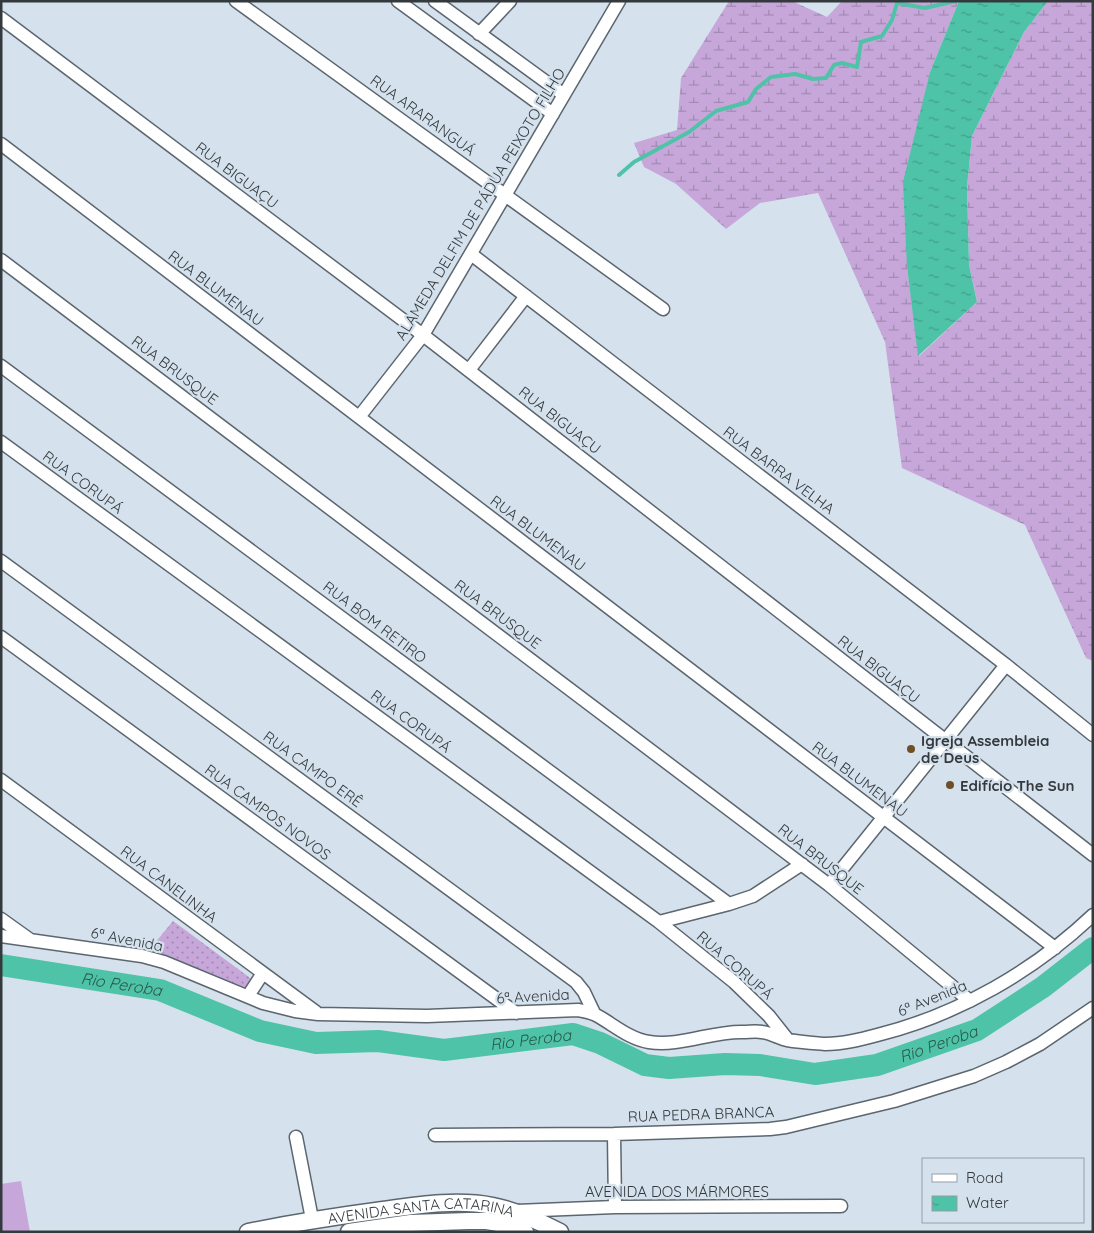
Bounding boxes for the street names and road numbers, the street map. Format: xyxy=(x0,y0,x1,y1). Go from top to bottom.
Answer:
street label: ALAMEDA DELFIM DE PÁDUA PEIXOTO FILHO xyxy=(391,65,569,343)
street label: RUA ARARANGUÁ xyxy=(367,70,479,160)
street label: RUA BIGUAÇU xyxy=(192,138,282,212)
street label: RUA BLUMENAU xyxy=(165,246,267,330)
street label: RUA BRUSQUE xyxy=(128,331,222,409)
street label: RUA BIGUAÇU xyxy=(515,382,605,458)
street label: RUA BARRA VELHA xyxy=(720,422,839,518)
street label: RUA CORUPÁ xyxy=(39,446,127,518)
street label: RUA BLUMENAU xyxy=(487,491,589,575)
street label: RUA BRUSQUE xyxy=(451,575,545,653)
street label: RUA BOM RETIRO xyxy=(319,577,431,667)
street label: RUA BIGUAÇU xyxy=(834,631,924,707)
street label: RUA CORUPÁ xyxy=(367,685,455,757)
street label: RUA CAMPO ERÊ xyxy=(260,727,366,811)
street label: RUA BLUMENAU xyxy=(809,737,911,821)
street label: RUA CAMPOS NOVOS xyxy=(201,760,335,864)
street label: RUA BRUSQUE xyxy=(774,820,868,898)
street label: RUA CANELINHA xyxy=(117,841,221,927)
street label: 6ª Avenida xyxy=(89,923,165,955)
street label: RUA CORUPÁ xyxy=(693,927,777,1003)
street label: 6ª Avenida xyxy=(895,975,969,1021)
street label: 6ª Avenida xyxy=(496,985,570,1007)
street label: RUA PEDRA BRANCA xyxy=(628,1102,775,1126)
street label: AVENIDA DOS MÁRMORES xyxy=(585,1182,769,1201)
street label: AVENIDA SANTA CATARINA xyxy=(326,1193,517,1227)

